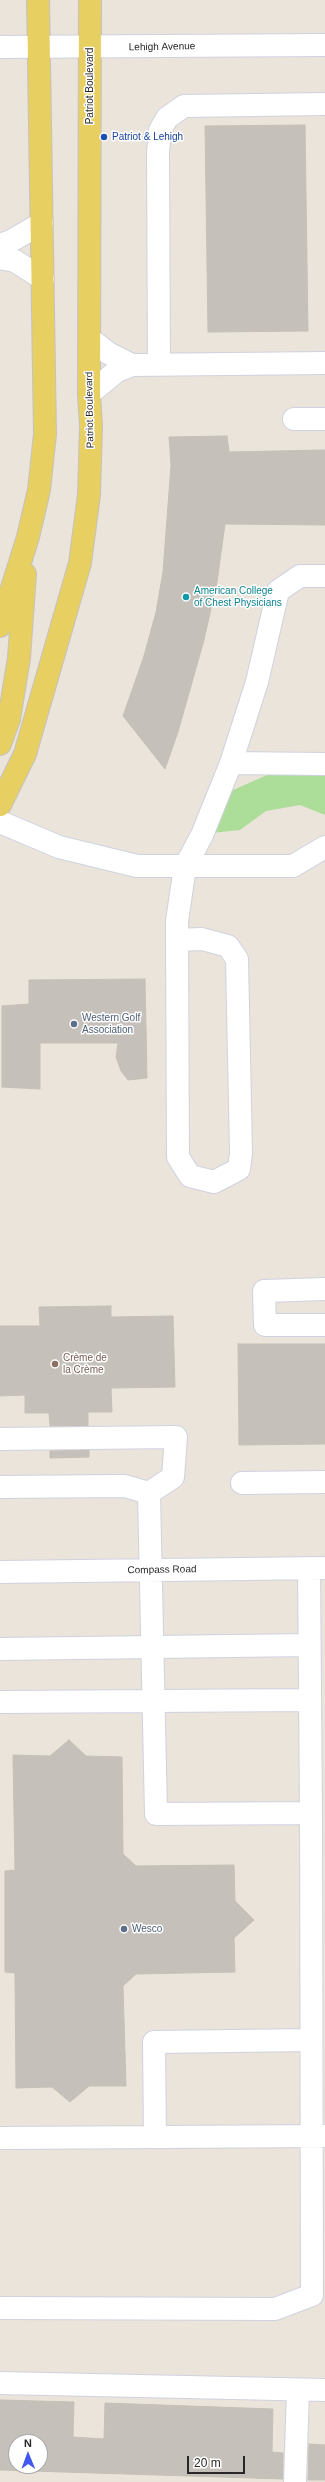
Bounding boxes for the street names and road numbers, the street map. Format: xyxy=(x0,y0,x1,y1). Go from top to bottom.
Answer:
street label: Lehigh Avenue xyxy=(129,40,195,54)
street label: Patriot Boulevard xyxy=(84,48,96,124)
street label: Patriot Boulevard xyxy=(83,372,97,448)
street label: Compass Road xyxy=(127,1563,197,1577)

